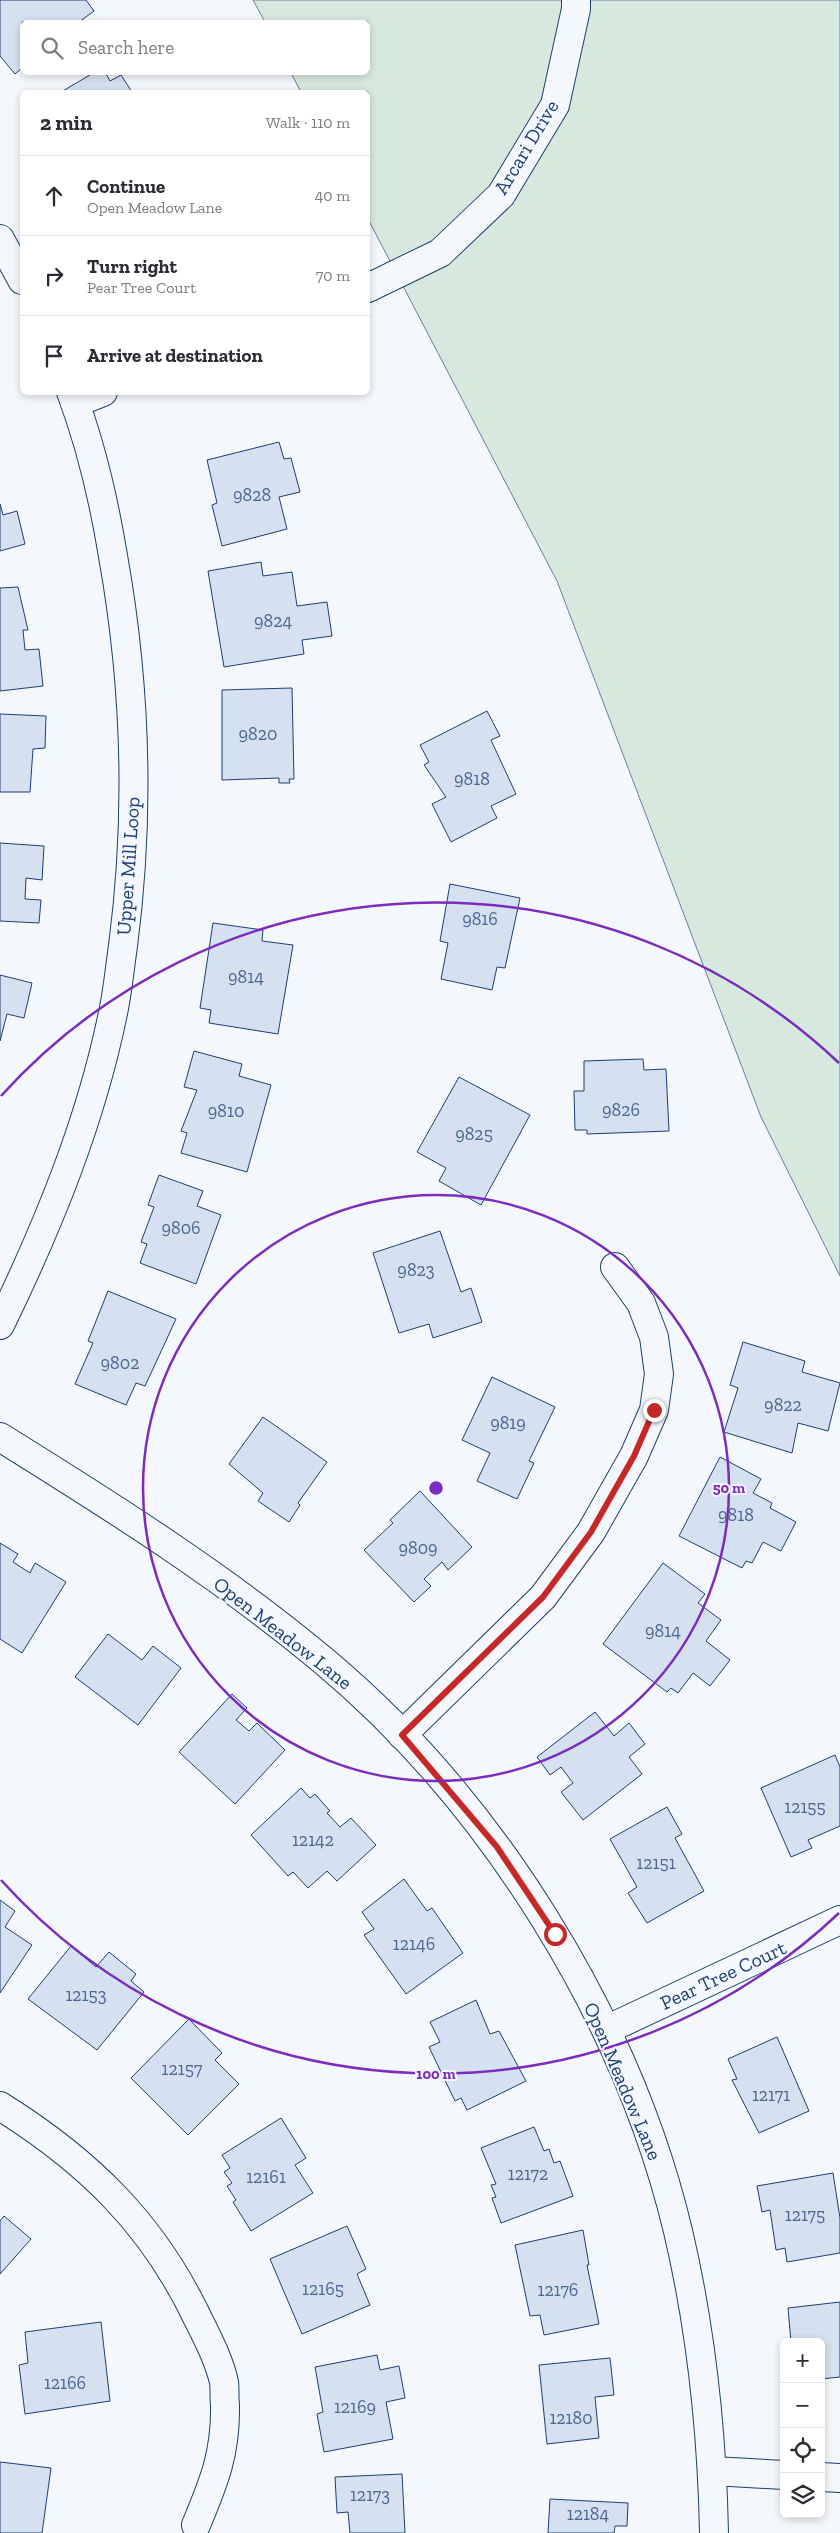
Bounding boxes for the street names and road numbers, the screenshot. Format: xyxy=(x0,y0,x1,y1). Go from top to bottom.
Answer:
street label: Arcari Drive xyxy=(488,95,564,199)
street label: Upper Mill Loop xyxy=(111,796,145,936)
street label: Open Meadow Lane xyxy=(209,1571,357,1695)
street label: Pear Tree Court xyxy=(656,1935,790,2015)
street label: Open Meadow Lane xyxy=(579,1998,667,2164)

